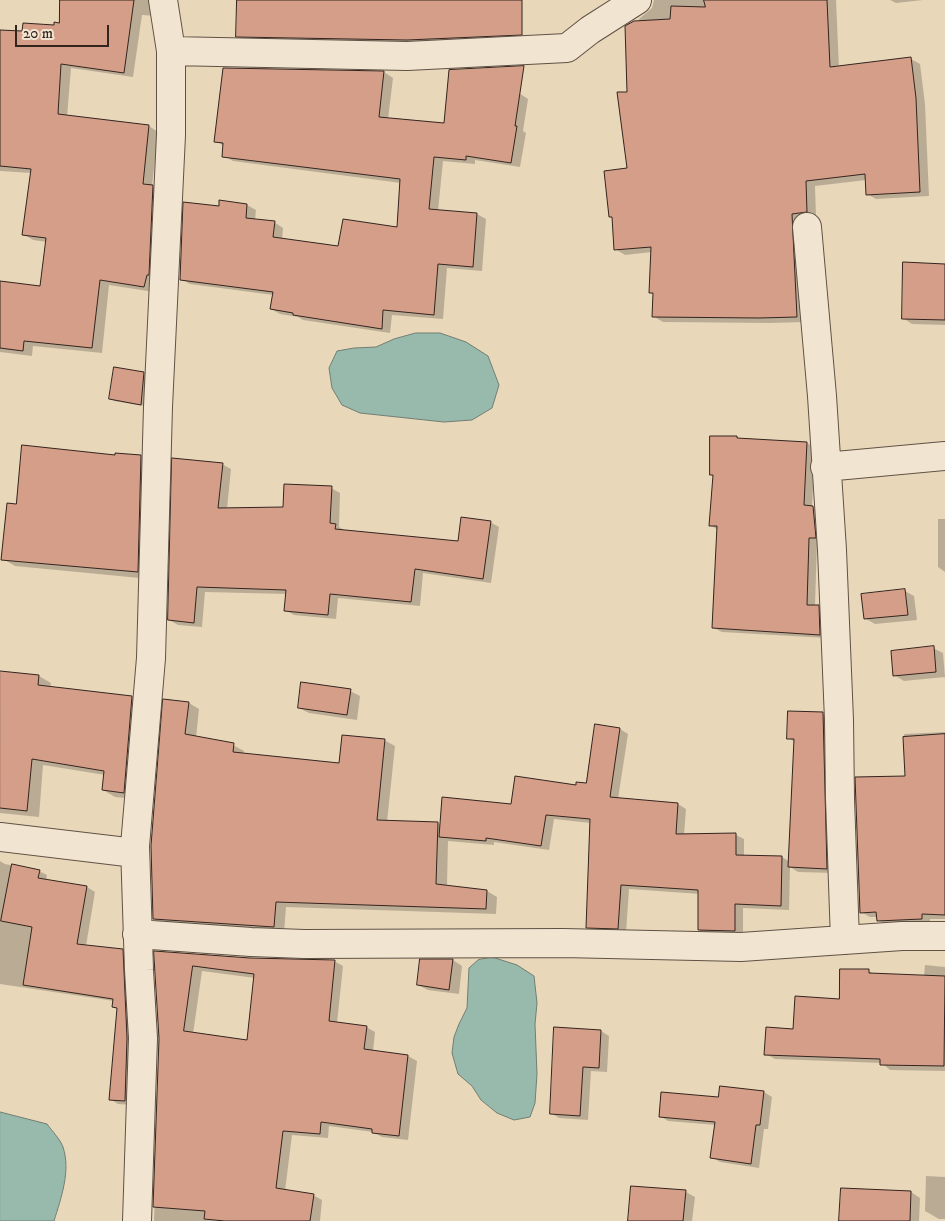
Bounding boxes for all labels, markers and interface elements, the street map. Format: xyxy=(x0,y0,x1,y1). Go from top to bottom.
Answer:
scale bar xyxy=(18,15,111,47)
text: 20 m xyxy=(23,24,53,43)

